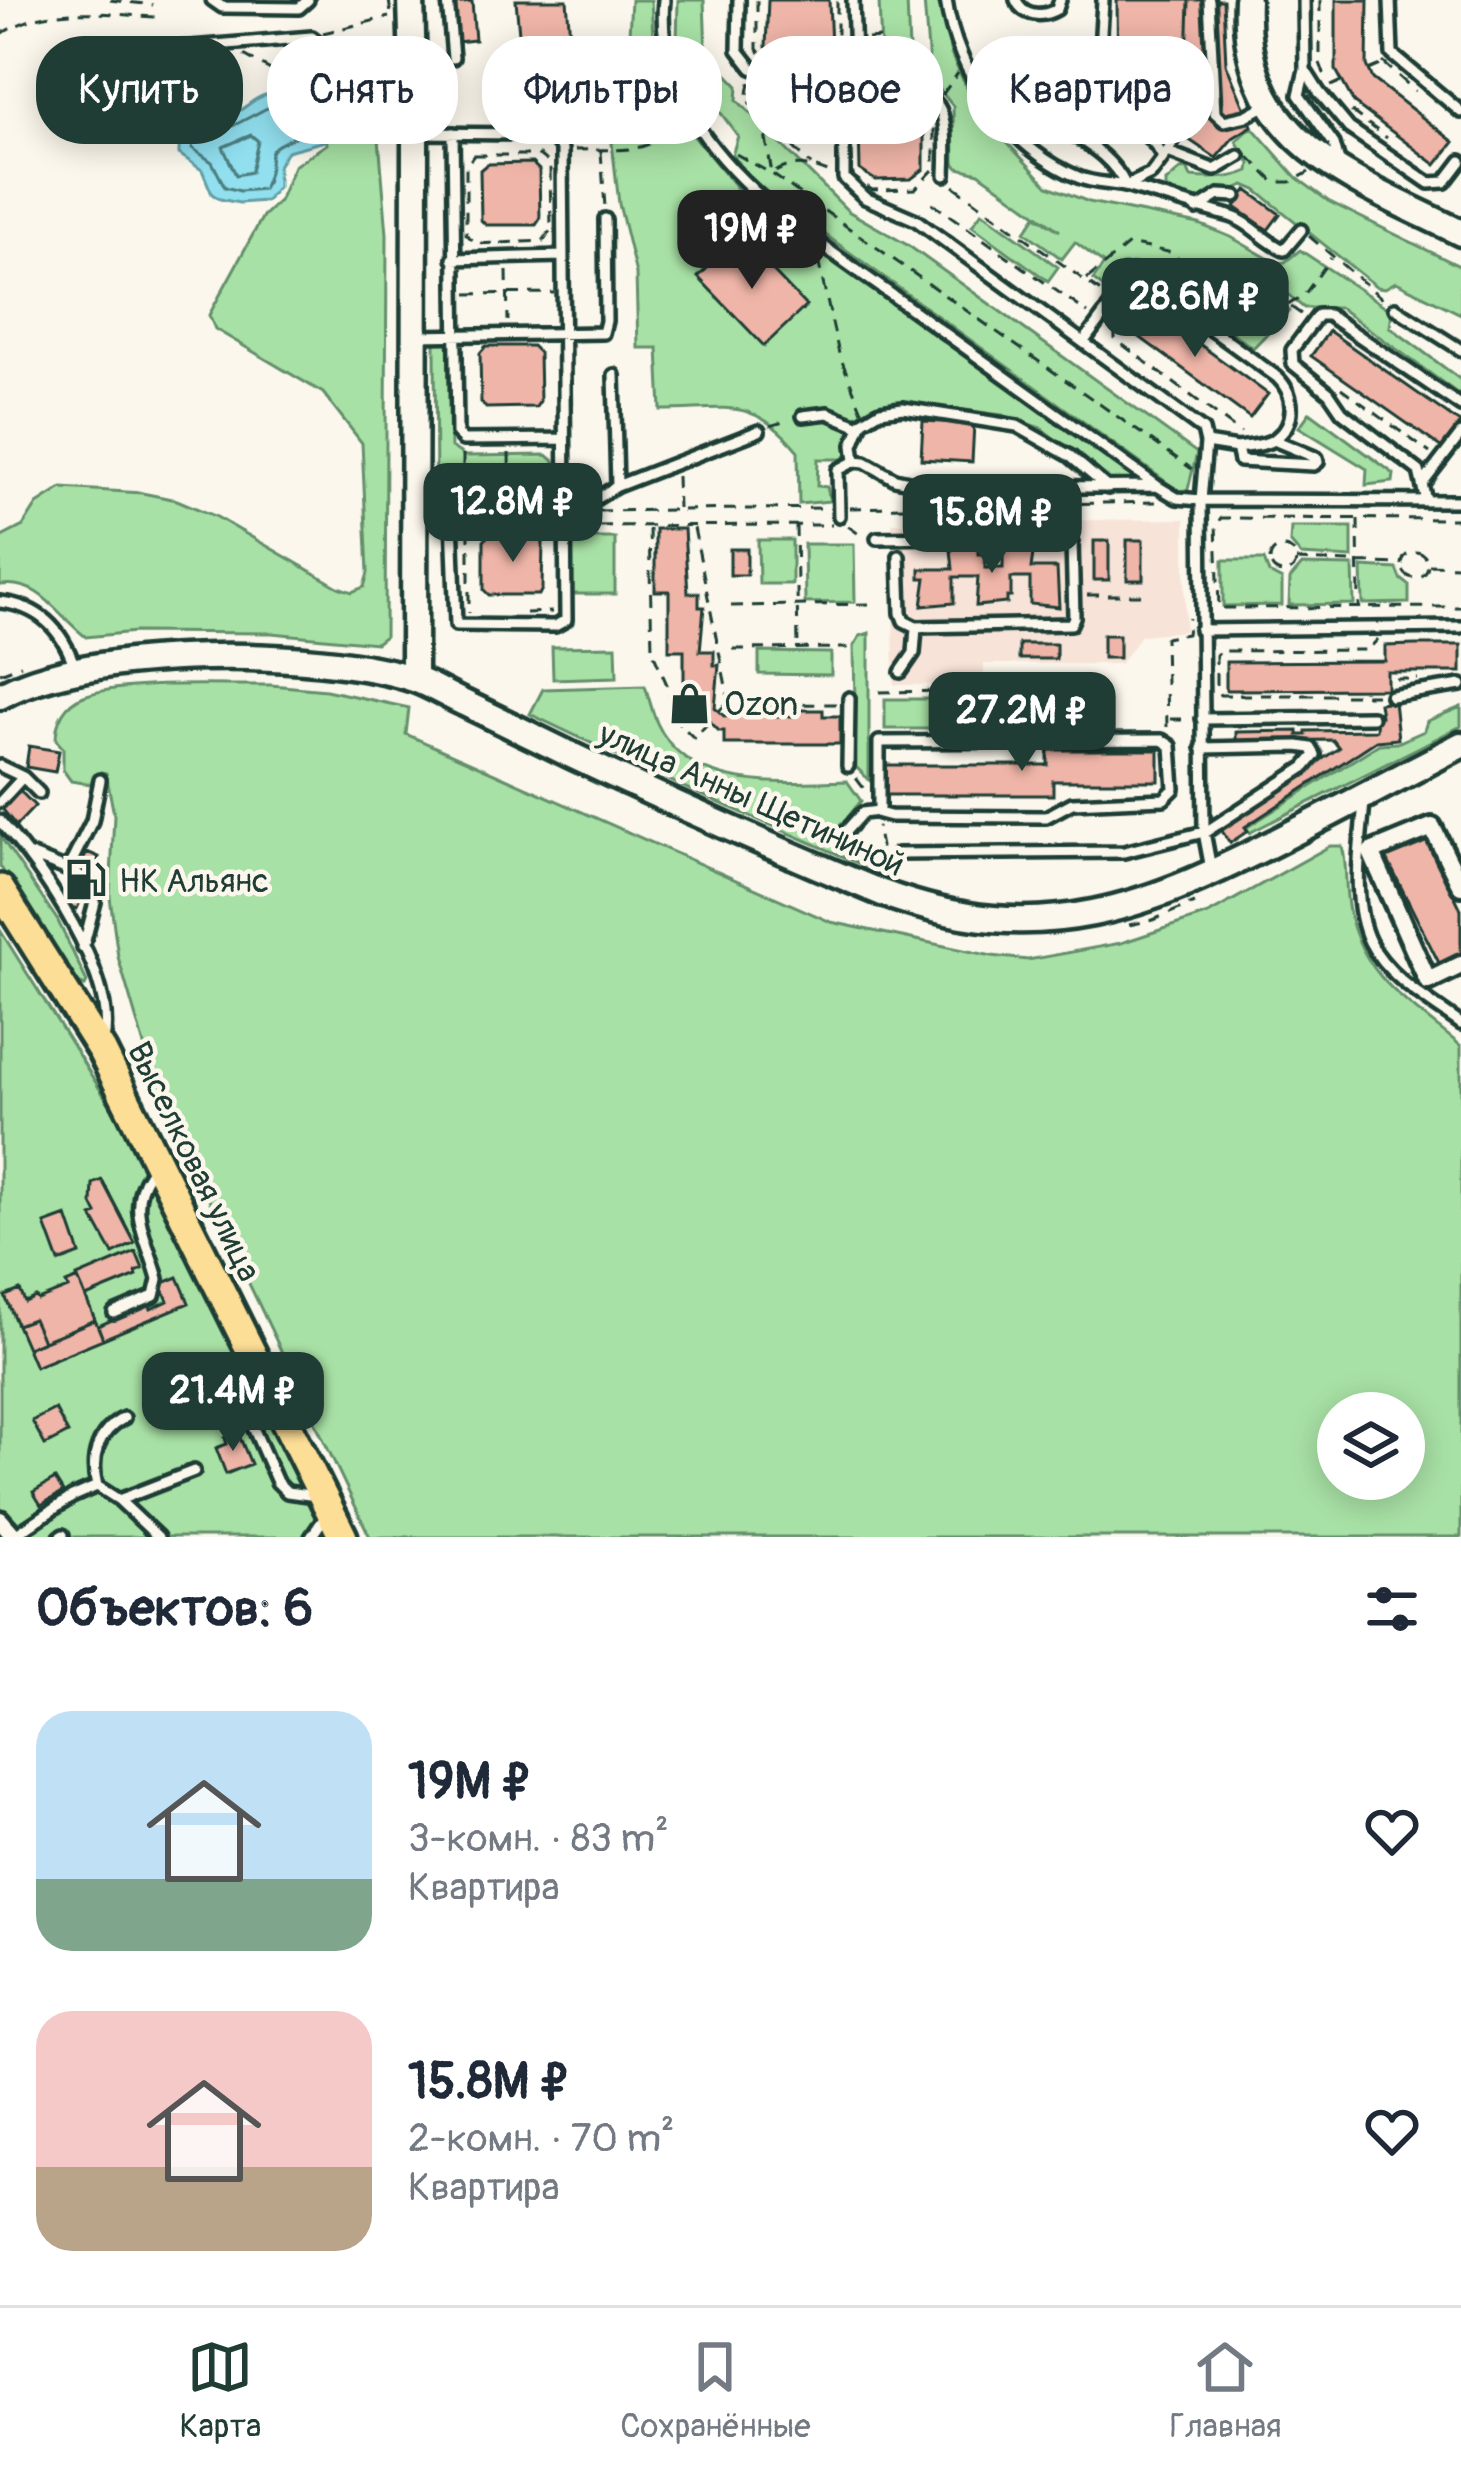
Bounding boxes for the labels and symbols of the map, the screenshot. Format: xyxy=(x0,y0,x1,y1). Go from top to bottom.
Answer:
pin: 19M ₽ xyxy=(668,190,836,292)
pin: 28.6M ₽ xyxy=(1084,258,1306,360)
pin: 12.8M ₽ xyxy=(402,463,624,565)
pin: 15.8M ₽ xyxy=(881,474,1103,576)
pin: 27.2M ₽ xyxy=(911,672,1133,774)
shop icon: Ozon xyxy=(667,680,713,726)
place label: Ozon xyxy=(724,684,798,725)
street label: улица Анны Щетининой xyxy=(591,713,911,885)
fuel station icon: НК Альянс xyxy=(62,857,108,903)
place label: НК Альянс xyxy=(119,861,269,902)
street label: Выселковая улица xyxy=(118,1035,269,1288)
pin: 21.4M ₽ xyxy=(122,1352,344,1454)

